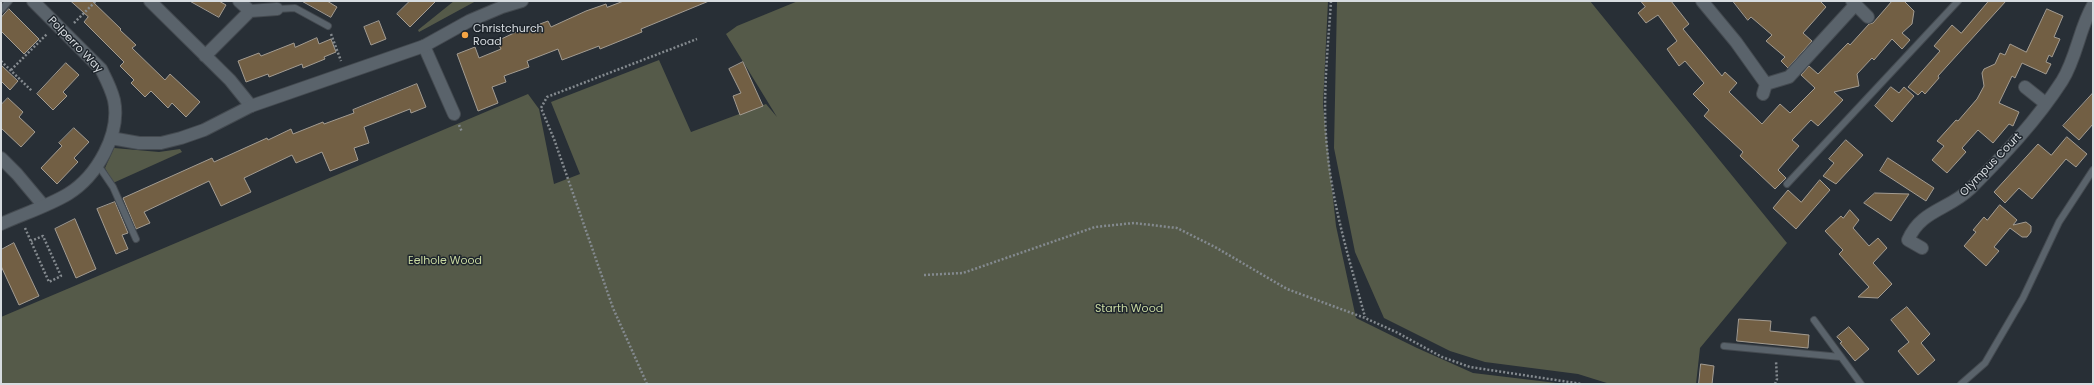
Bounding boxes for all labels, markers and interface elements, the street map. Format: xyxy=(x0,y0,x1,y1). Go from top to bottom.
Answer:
street label: Polperro Way xyxy=(45,14,105,76)
place label: Christchurch Road xyxy=(473,22,544,48)
marker: Christchurch Road xyxy=(460,30,470,40)
street label: Olympus Court xyxy=(1958,131,2024,199)
park label: Eelhole Wood xyxy=(408,254,482,268)
park label: Starth Wood xyxy=(1095,302,1163,316)

